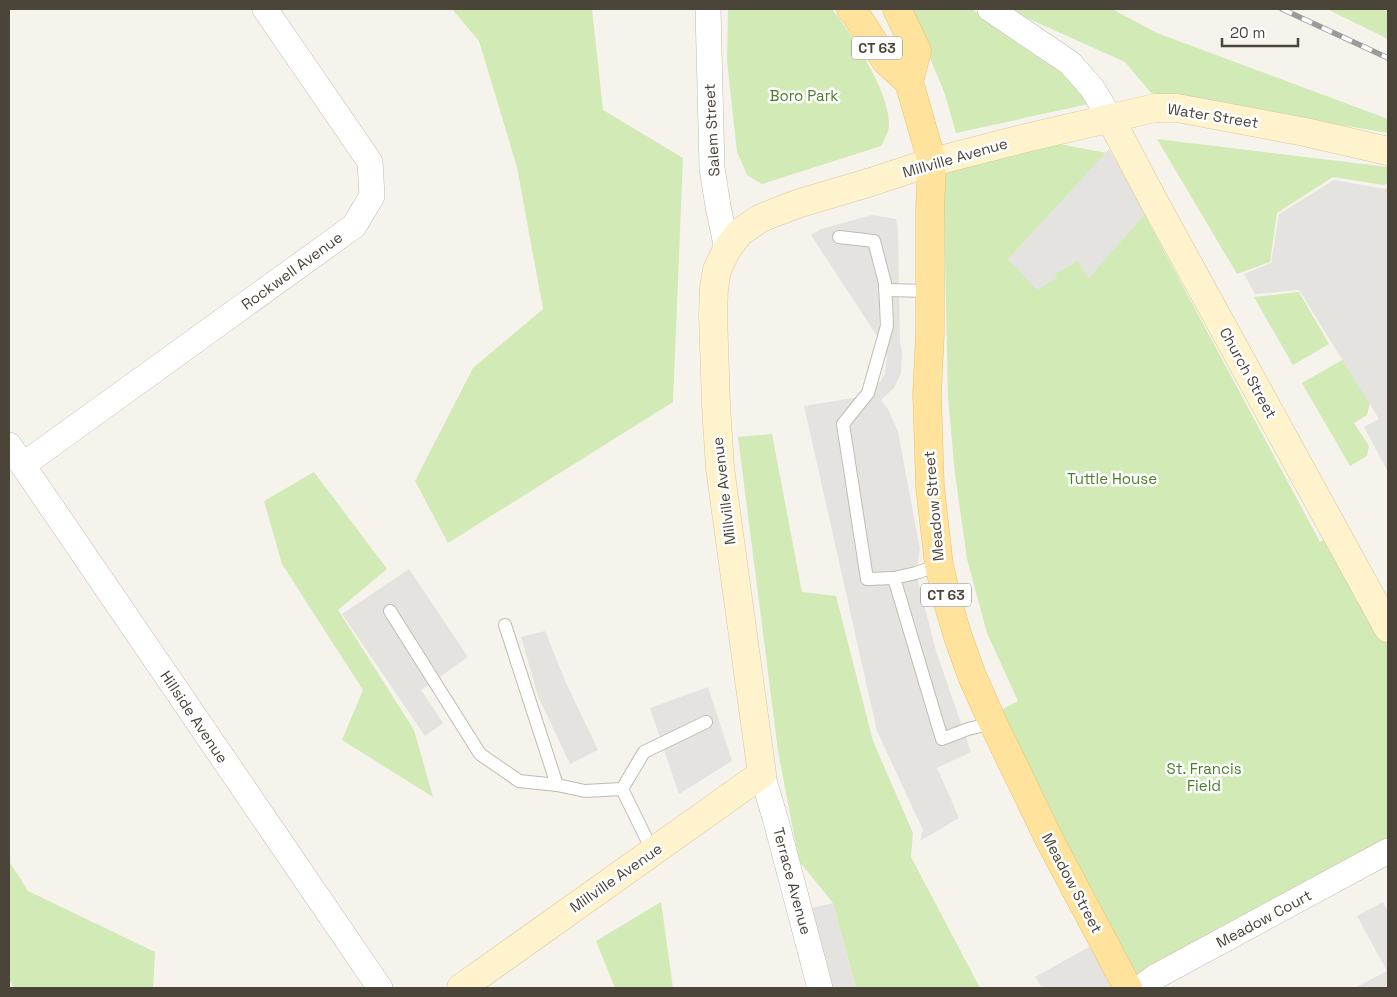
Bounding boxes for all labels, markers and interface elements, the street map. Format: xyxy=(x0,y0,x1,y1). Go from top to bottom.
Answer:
scale bar xyxy=(1222,15,1298,47)
text: 20 m xyxy=(1230,23,1265,42)
road number: CT 63 xyxy=(852,36,902,59)
street label: Salem Street xyxy=(700,83,723,177)
park label: Boro Park xyxy=(770,86,838,105)
street label: Water Street xyxy=(1166,99,1260,132)
street label: Millville Avenue xyxy=(900,133,1010,182)
street label: Rockwell Avenue xyxy=(237,227,346,314)
street label: Church Street xyxy=(1216,324,1281,422)
street label: Millville Avenue xyxy=(707,436,740,546)
street label: Meadow Street xyxy=(919,450,948,562)
park label: Tuttle House xyxy=(1067,469,1157,488)
road number: CT 63 xyxy=(921,584,971,606)
street label: Hillside Avenue xyxy=(156,667,232,767)
park label: St. Francis Field xyxy=(1166,759,1242,795)
street label: Terrace Avenue xyxy=(769,825,816,937)
street label: Meadow Street xyxy=(1038,829,1107,936)
street label: Millville Avenue xyxy=(566,839,666,917)
street label: Meadow Court xyxy=(1213,885,1315,952)

